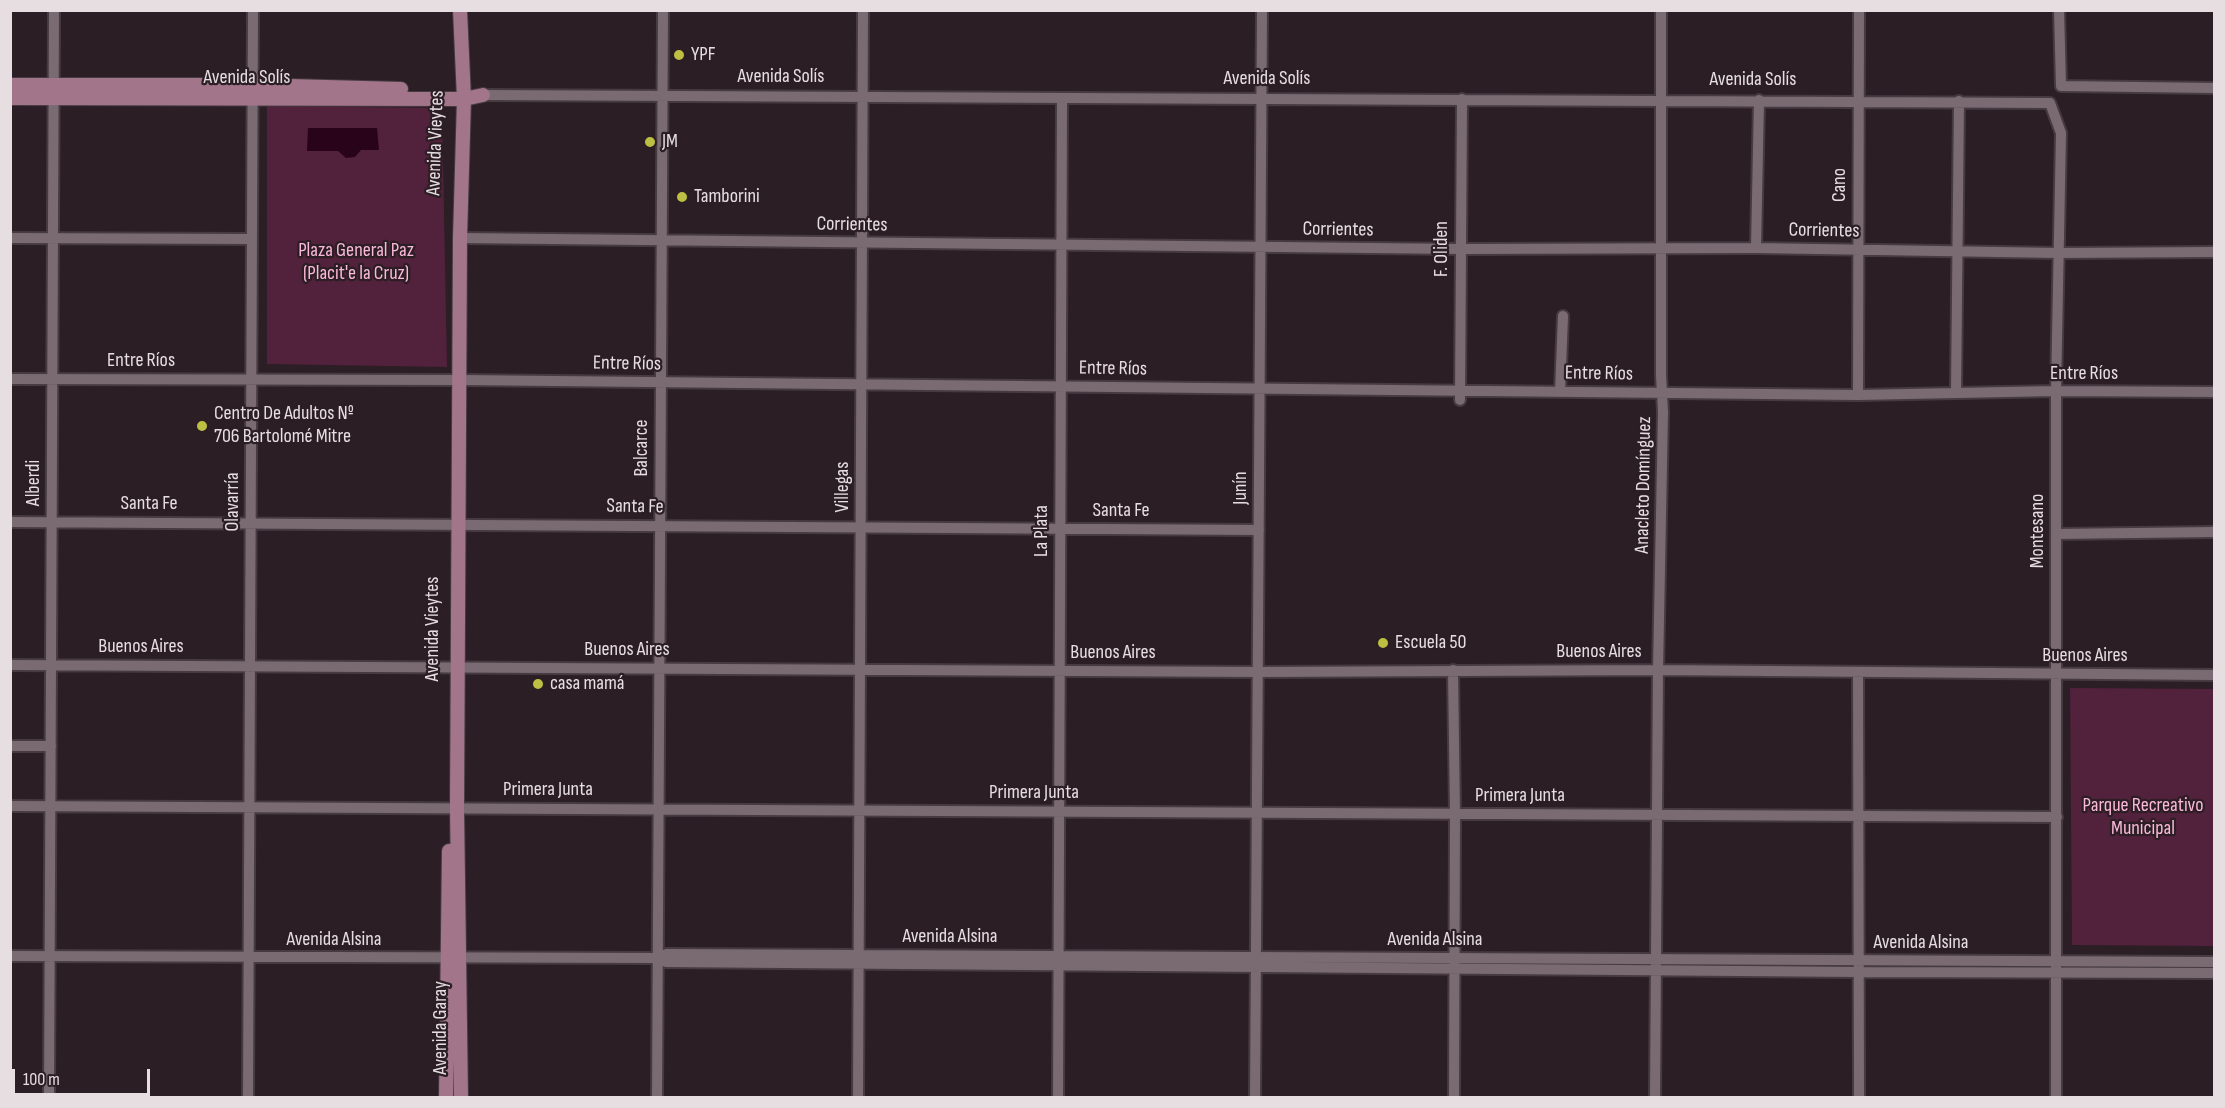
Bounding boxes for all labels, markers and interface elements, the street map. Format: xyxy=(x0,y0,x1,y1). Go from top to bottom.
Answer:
place label: YPF xyxy=(691,43,716,67)
marker: YPF xyxy=(672,48,686,62)
street label: Avenida Solís xyxy=(738,65,824,89)
street label: Avenida Solís xyxy=(204,66,290,90)
street label: Avenida Solís xyxy=(1224,67,1310,91)
street label: Avenida Solís xyxy=(1710,68,1796,92)
street label: Avenida Vieytes xyxy=(422,90,450,196)
place label: JM xyxy=(662,130,678,154)
marker: JM xyxy=(643,135,657,149)
street label: Cano xyxy=(1828,168,1852,202)
place label: Tamborini xyxy=(694,185,760,209)
marker: Tamborini xyxy=(675,190,689,204)
street label: Corrientes xyxy=(816,212,888,238)
street label: Corrientes xyxy=(1302,217,1374,243)
street label: Corrientes xyxy=(1788,218,1860,244)
street label: F. Oliden xyxy=(1430,221,1454,277)
park label: Plaza General Paz (Placit'e la Cruz) xyxy=(298,239,414,286)
street label: Entre Ríos xyxy=(107,349,175,373)
street label: Entre Ríos xyxy=(593,351,661,377)
street label: Entre Ríos xyxy=(1079,356,1147,382)
street label: Entre Ríos xyxy=(1565,361,1633,387)
street label: Entre Ríos xyxy=(2050,362,2118,386)
place label: Centro De Adultos Nº 706 Bartolomé Mitre xyxy=(214,402,354,449)
street label: Anacleto Domínguez xyxy=(1631,416,1657,554)
marker: Centro De Adultos Nº 706 Bartolomé Mitre xyxy=(195,419,209,433)
street label: Balcarce xyxy=(630,419,654,477)
street label: Alberdi xyxy=(22,460,46,506)
street label: Villegas xyxy=(831,462,855,512)
street label: Junín xyxy=(1229,471,1253,505)
street label: Olavarría xyxy=(221,472,245,532)
street label: Santa Fe xyxy=(120,492,178,516)
street label: Montesano xyxy=(2026,494,2050,568)
street label: Santa Fe xyxy=(606,495,664,519)
street label: Santa Fe xyxy=(1092,499,1150,523)
street label: La Plata xyxy=(1030,505,1054,557)
street label: Avenida Vieytes xyxy=(421,576,445,682)
place label: Escuela 50 xyxy=(1395,631,1466,655)
street label: Buenos Aires xyxy=(98,635,184,659)
marker: Escuela 50 xyxy=(1376,636,1390,650)
street label: Buenos Aires xyxy=(584,638,670,662)
street label: Buenos Aires xyxy=(1556,640,1642,664)
street label: Buenos Aires xyxy=(1070,641,1156,665)
street label: Buenos Aires xyxy=(2042,644,2128,668)
place label: casa mamá xyxy=(550,672,624,696)
marker: casa mamá xyxy=(531,677,545,691)
street label: Primera Junta xyxy=(503,778,593,802)
street label: Primera Junta xyxy=(989,781,1079,805)
street label: Primera Junta xyxy=(1475,784,1565,808)
park label: Parque Recreativo Municipal xyxy=(2083,794,2203,841)
street label: Avenida Alsina xyxy=(902,925,998,949)
street label: Avenida Alsina xyxy=(286,928,382,952)
street label: Avenida Alsina xyxy=(1387,928,1483,952)
street label: Avenida Alsina xyxy=(1873,931,1969,955)
street label: Avenida Garay xyxy=(429,981,453,1075)
scale bar xyxy=(15,1057,153,1095)
text: 100 m xyxy=(23,1069,60,1090)

